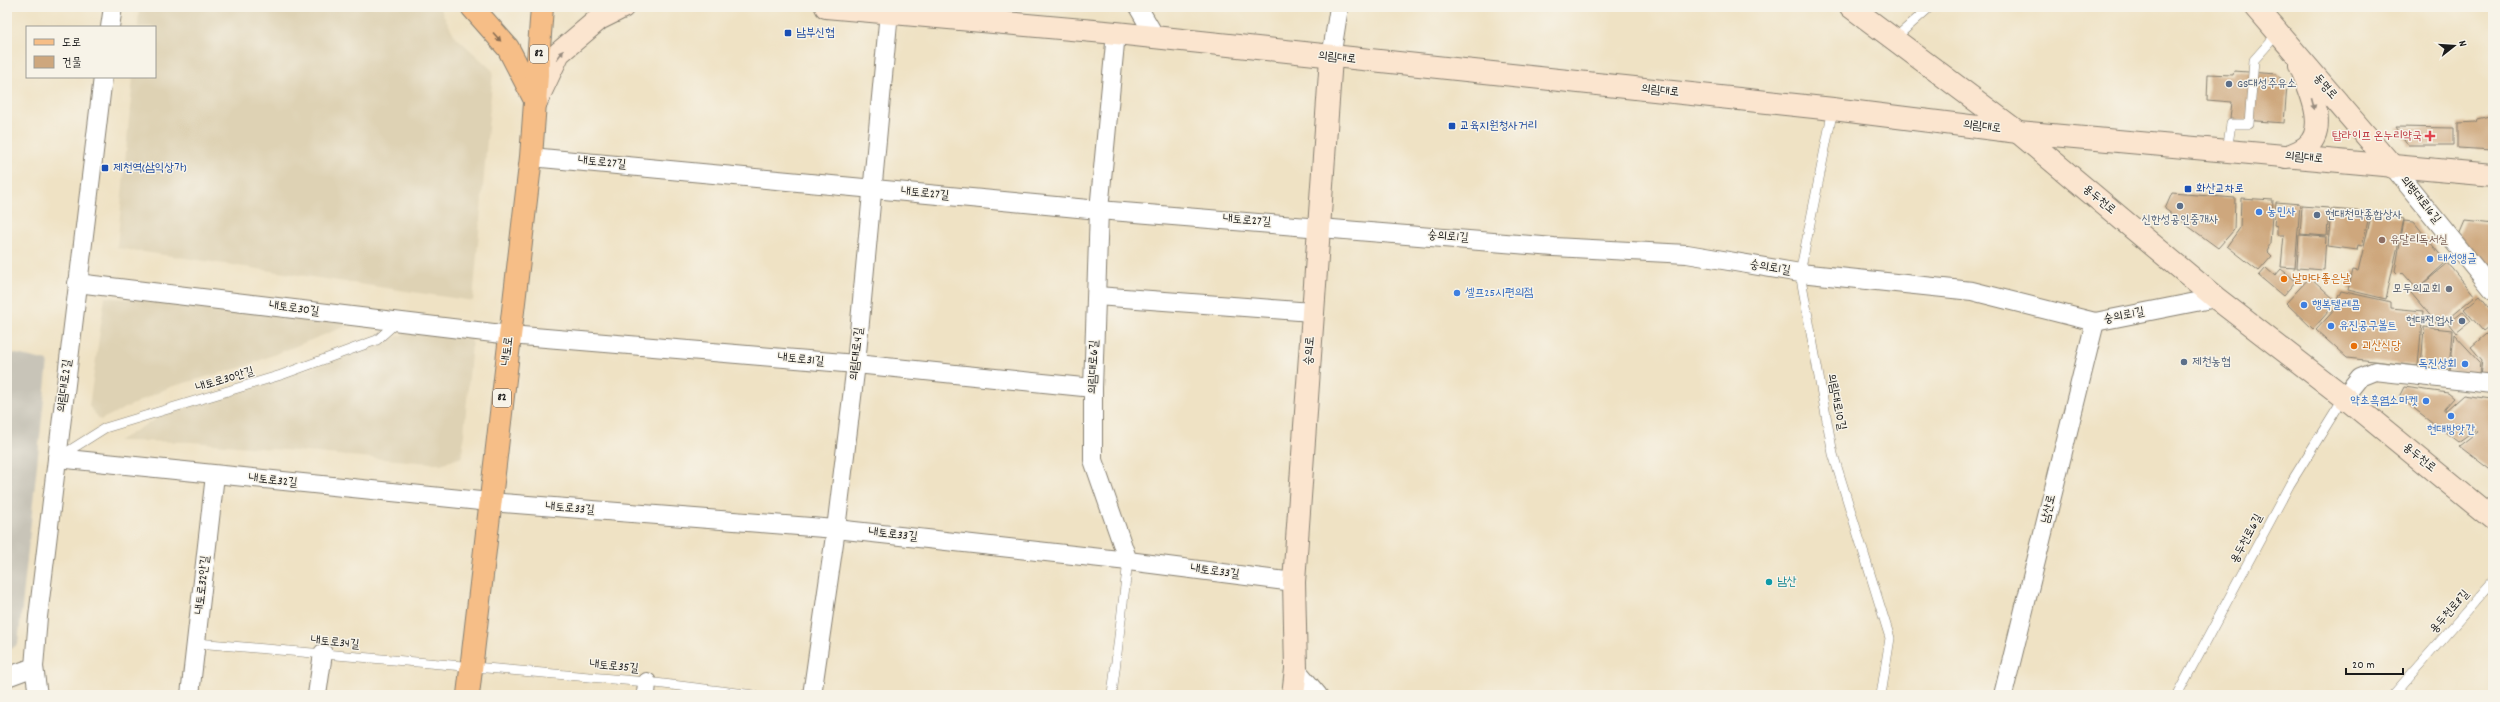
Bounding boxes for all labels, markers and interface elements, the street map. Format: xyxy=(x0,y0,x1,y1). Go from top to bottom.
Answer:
place label: 남부신협 xyxy=(796,25,835,42)
legend xyxy=(26,26,156,78)
north arrow xyxy=(2434,26,2474,66)
marker: 남부신협 xyxy=(783,28,793,38)
one-way arrow xyxy=(492,32,501,41)
text: 도로 xyxy=(62,35,81,52)
text: N xyxy=(2453,39,2470,49)
road number: 82 xyxy=(530,45,548,63)
street label: 의림대로 xyxy=(1317,48,1357,68)
one-way arrow xyxy=(556,49,564,60)
text: 건물 xyxy=(62,55,82,72)
street label: 동명로 xyxy=(2309,70,2341,104)
place label: GS대성주유소 xyxy=(2237,76,2297,93)
marker: GS대성주유소 xyxy=(2224,79,2234,89)
street label: 의림대로 xyxy=(1640,81,1680,101)
one-way arrow xyxy=(2311,98,2317,110)
street label: 의림대로 xyxy=(1962,116,2002,138)
place label: 교육지원청사거리 xyxy=(1460,118,1537,135)
marker: 교육지원청사거리 xyxy=(1447,121,1457,131)
place label: 탑라이프 온누리약국 xyxy=(2332,128,2422,145)
marker: 탑라이프 온누리약국 xyxy=(2425,131,2435,141)
street label: 의림대로 xyxy=(2284,148,2324,168)
street label: 내토로27길 xyxy=(577,152,627,174)
place label: 제천역(삼익상가) xyxy=(113,160,187,177)
marker: 제천역(삼익상가) xyxy=(100,163,110,173)
street label: 의병대로16길 xyxy=(2396,173,2445,228)
street label: 용두천로 xyxy=(2079,181,2119,219)
place label: 화산교차로 xyxy=(2196,181,2244,198)
street label: 내토로27길 xyxy=(900,183,950,205)
marker: 화산교차로 xyxy=(2183,184,2193,194)
marker: 신한성공인중개사 xyxy=(2175,201,2185,211)
place label: 농민사 xyxy=(2267,204,2296,221)
marker: 농민사 xyxy=(2254,207,2264,217)
place label: 현대천막종합상사 xyxy=(2325,207,2402,224)
marker: 현대천막종합상사 xyxy=(2312,210,2322,220)
street label: 내토로27길 xyxy=(1222,211,1272,231)
place label: 신한성공인중개사 xyxy=(2141,212,2219,229)
street label: 숭의로1길 xyxy=(1427,227,1470,247)
place label: 유달리독서실 xyxy=(2390,232,2448,249)
marker: 유달리독서실 xyxy=(2377,235,2387,245)
place label: 태성앵글 xyxy=(2438,251,2477,268)
marker: 태성앵글 xyxy=(2425,254,2435,264)
street label: 숭의로1길 xyxy=(1748,256,1792,280)
place label: 날마다좋은날 xyxy=(2292,271,2350,288)
marker: 날마다좋은날 xyxy=(2279,274,2289,284)
place label: 모두의교회 xyxy=(2393,281,2441,298)
marker: 모두의교회 xyxy=(2444,284,2454,294)
place label: 셀프25시편의점 xyxy=(1465,285,1534,302)
marker: 셀프25시편의점 xyxy=(1452,288,1462,298)
street label: 내토로30길 xyxy=(268,297,320,321)
place label: 행복텔레콤 xyxy=(2312,297,2360,314)
marker: 행복텔레콤 xyxy=(2299,300,2309,310)
street label: 숭의로1길 xyxy=(2102,304,2146,328)
place label: 현대전업사 xyxy=(2406,313,2454,330)
marker: 현대전업사 xyxy=(2457,316,2467,326)
place label: 유진공구볼트 xyxy=(2339,318,2397,335)
marker: 유진공구볼트 xyxy=(2326,321,2336,331)
street label: 의림대로4길 xyxy=(846,326,868,381)
street label: 내토로 xyxy=(498,336,518,366)
street label: 숭의로 xyxy=(1301,336,1319,366)
place label: 괴산식당 xyxy=(2362,338,2401,355)
street label: 의림대로6길 xyxy=(1085,339,1103,394)
marker: 괴산식당 xyxy=(2349,341,2359,351)
street label: 내토로31길 xyxy=(777,350,825,371)
place label: 제천농협 xyxy=(2192,354,2231,371)
place label: 독진상회 xyxy=(2418,356,2457,373)
marker: 제천농협 xyxy=(2179,357,2189,367)
street label: 의림대로2길 xyxy=(53,358,77,414)
marker: 독진상회 xyxy=(2460,359,2470,369)
street label: 내토로30안길 xyxy=(194,363,257,397)
street label: 의림대로10길 xyxy=(1822,372,1850,432)
road number: 82 xyxy=(493,389,511,407)
place label: 약초흑염소마켓 xyxy=(2350,393,2418,410)
marker: 약초흑염소마켓 xyxy=(2421,396,2431,406)
marker: 현대방앗간 xyxy=(2446,411,2456,421)
place label: 현대방앗간 xyxy=(2427,422,2475,439)
street label: 용두천로 xyxy=(2399,439,2439,477)
street label: 내토로32길 xyxy=(248,470,299,492)
street label: 남산로 xyxy=(2037,493,2061,525)
street label: 내토로33길 xyxy=(545,499,596,519)
street label: 용두천로6길 xyxy=(2227,511,2267,567)
street label: 내토로33길 xyxy=(868,524,919,546)
street label: 내토로32안길 xyxy=(191,555,215,615)
street label: 내토로33길 xyxy=(1190,561,1241,583)
place label: 남산 xyxy=(1777,574,1797,591)
marker: 남산 xyxy=(1764,577,1774,587)
street label: 용두천로8길 xyxy=(2426,586,2474,638)
street label: 내토로34길 xyxy=(310,632,360,654)
scale bar xyxy=(2346,650,2403,676)
street label: 내토로35길 xyxy=(589,656,640,678)
text: 20 m xyxy=(2352,657,2375,674)

